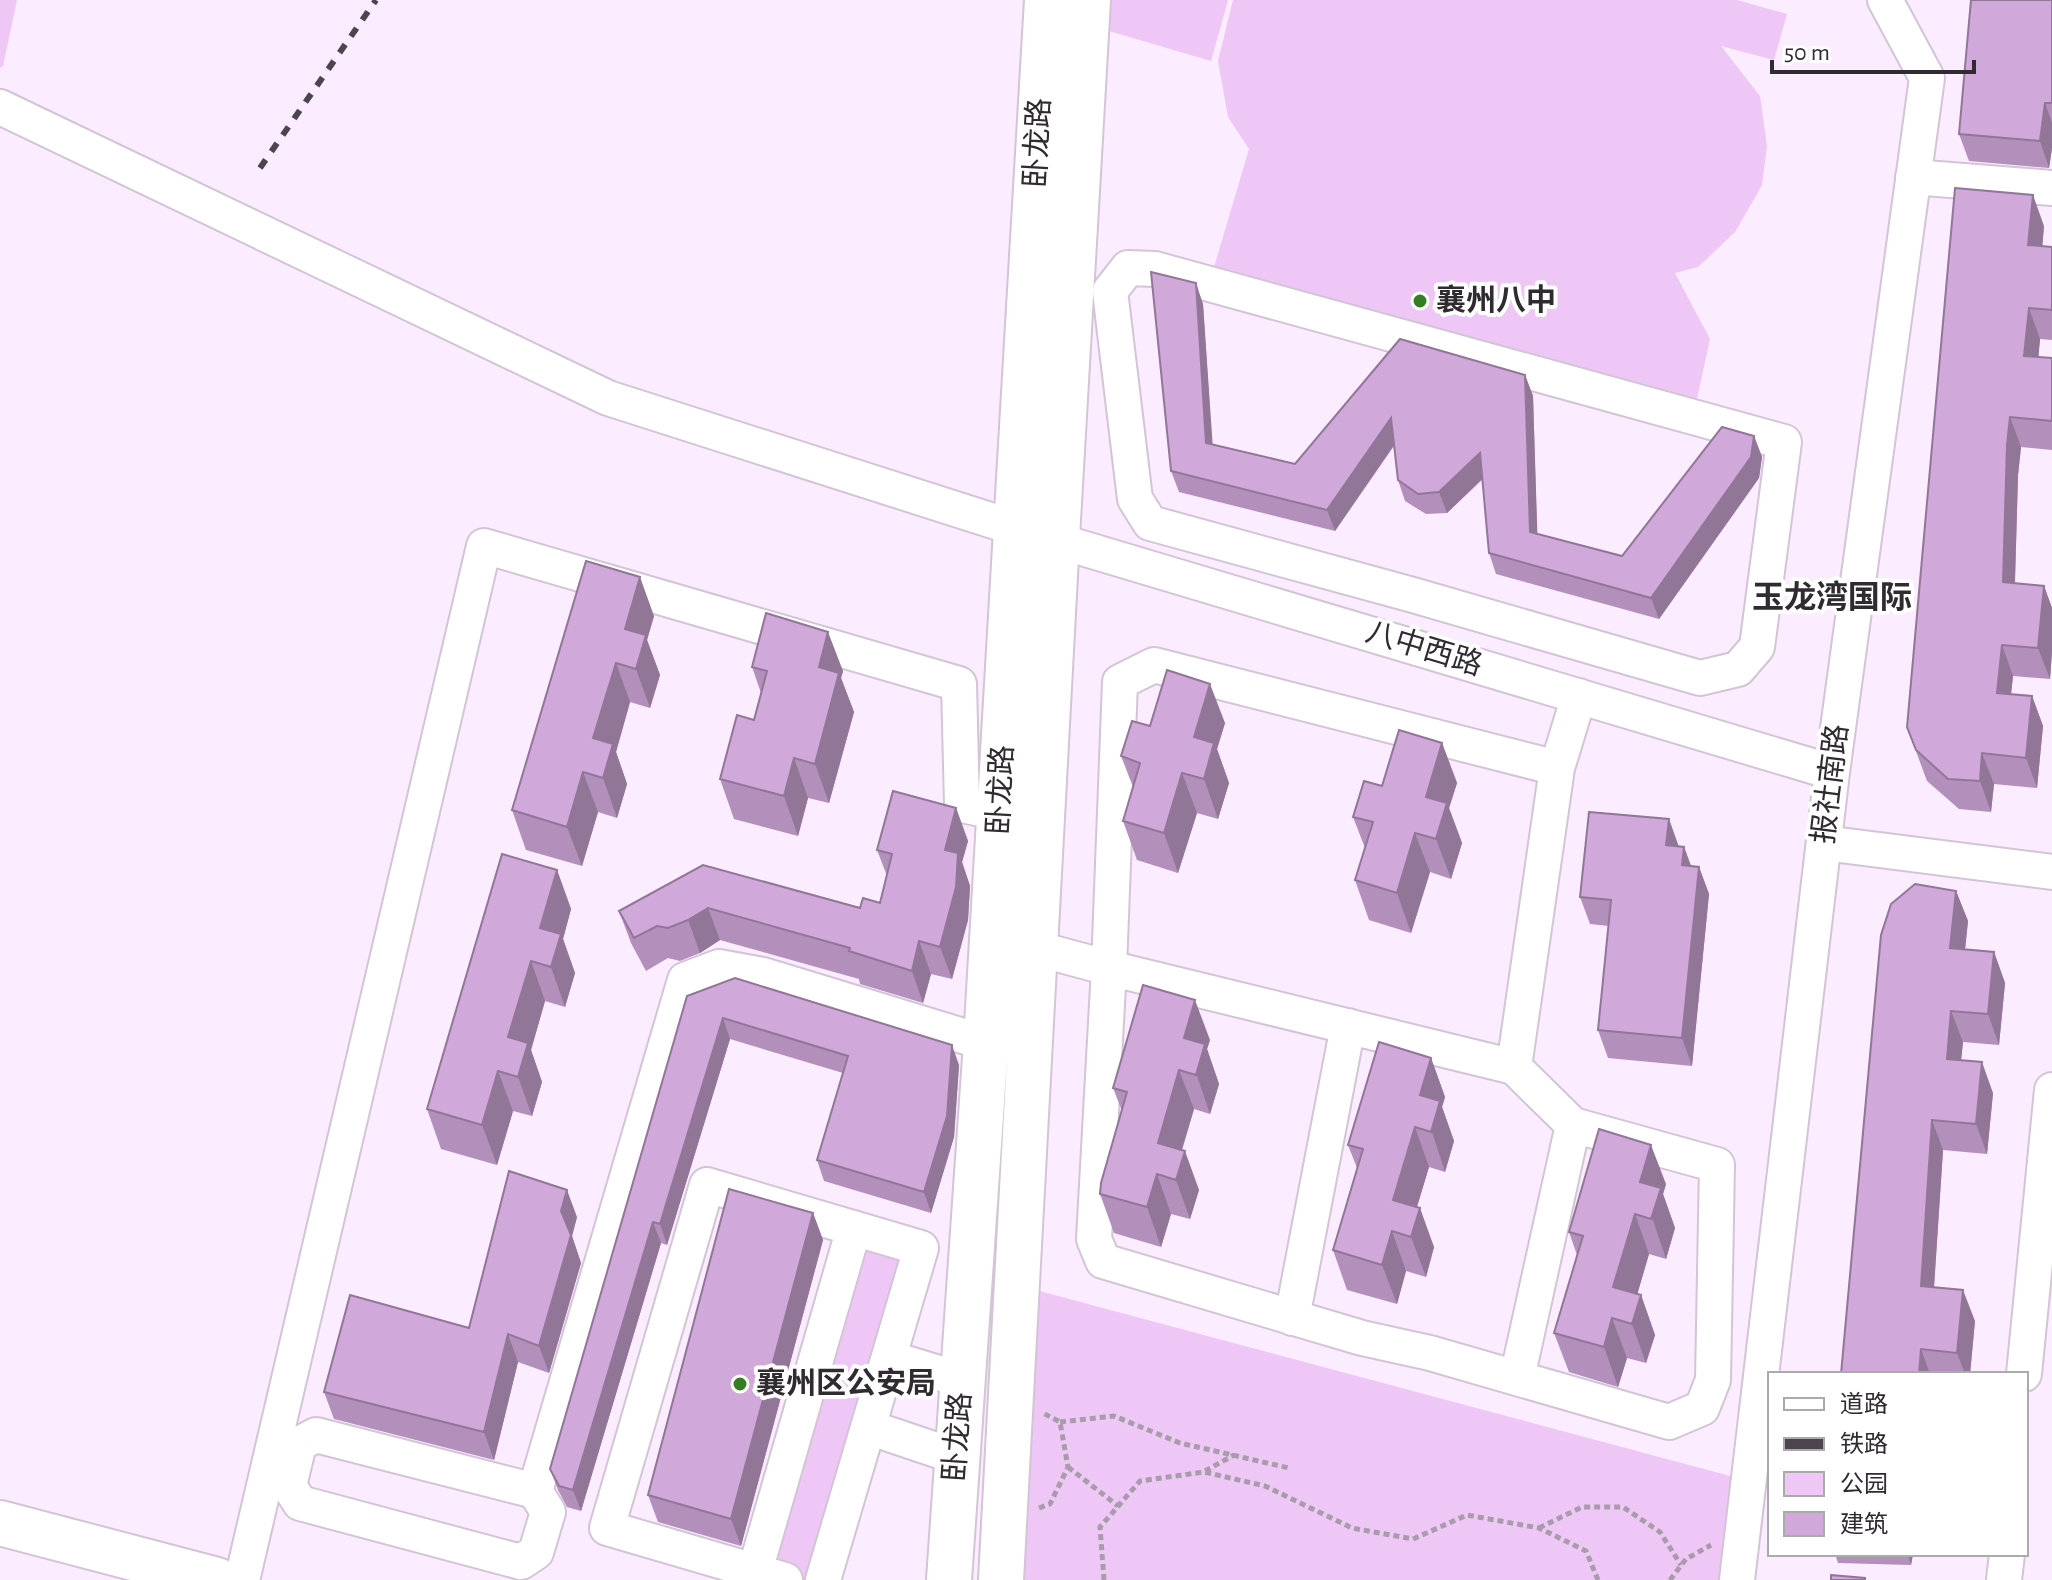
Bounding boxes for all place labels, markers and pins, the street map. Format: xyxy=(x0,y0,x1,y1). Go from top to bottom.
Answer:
place label: 襄州八中 xyxy=(1436,284,1556,316)
marker: 襄州八中 xyxy=(1411,292,1429,310)
place label: 襄州区公安局 xyxy=(756,1367,936,1399)
marker: 襄州区公安局 xyxy=(731,1375,749,1393)

